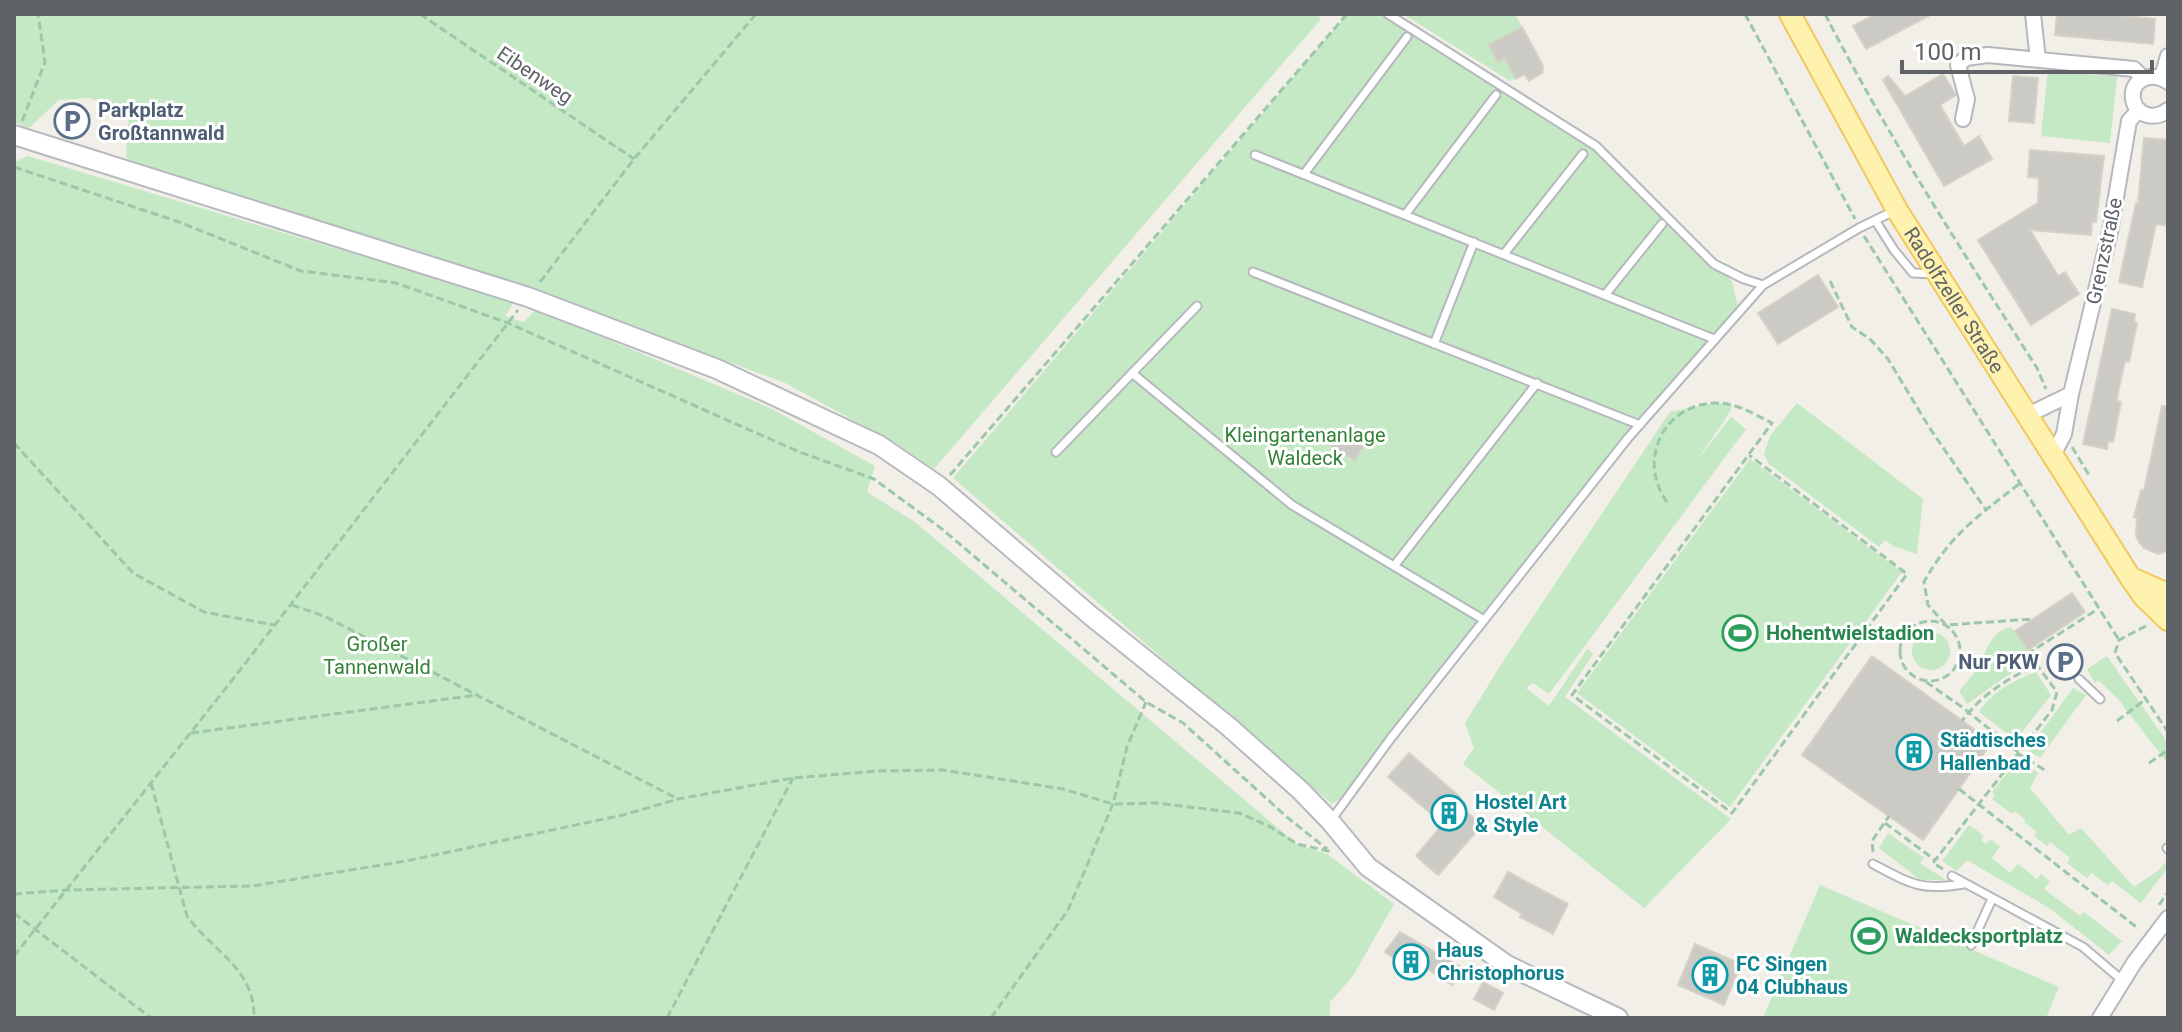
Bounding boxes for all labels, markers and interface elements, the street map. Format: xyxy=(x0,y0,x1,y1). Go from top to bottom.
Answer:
scale bar xyxy=(1902,24,2152,74)
text: 100 m xyxy=(1914,38,1981,66)
street label: Eibenweg xyxy=(493,41,577,109)
place label: Parkplatz Großtannwald xyxy=(98,98,224,145)
parking icon: Parkplatz Großtannwald xyxy=(53,102,91,140)
street label: Grenzstraße xyxy=(2081,195,2127,307)
street label: Radolfzeller Straße xyxy=(1899,223,2009,378)
park label: Kleingartenanlage Waldeck xyxy=(1225,423,1386,470)
sports icon: Hohentwielstadion xyxy=(1721,614,1759,652)
place label: Hohentwielstadion xyxy=(1766,621,1934,645)
park label: Großer Tannenwald xyxy=(323,632,431,679)
parking icon: Nur PKW xyxy=(2046,643,2084,681)
place label: Nur PKW xyxy=(1958,650,2039,674)
place label: Städtisches Hallenbad xyxy=(1940,728,2046,775)
building icon: Städtisches Hallenbad xyxy=(1895,733,1933,771)
place label: Hostel Art & Style xyxy=(1475,790,1567,837)
building icon: Hostel Art & Style xyxy=(1430,794,1468,832)
sports icon: Waldecksportplatz xyxy=(1850,917,1888,955)
place label: Waldecksportplatz xyxy=(1895,924,2063,948)
place label: Haus Christophorus xyxy=(1437,938,1565,985)
building icon: Haus Christophorus xyxy=(1392,943,1430,981)
place label: FC Singen 04 Clubhaus xyxy=(1736,952,1848,999)
building icon: FC Singen 04 Clubhaus xyxy=(1691,956,1729,994)

